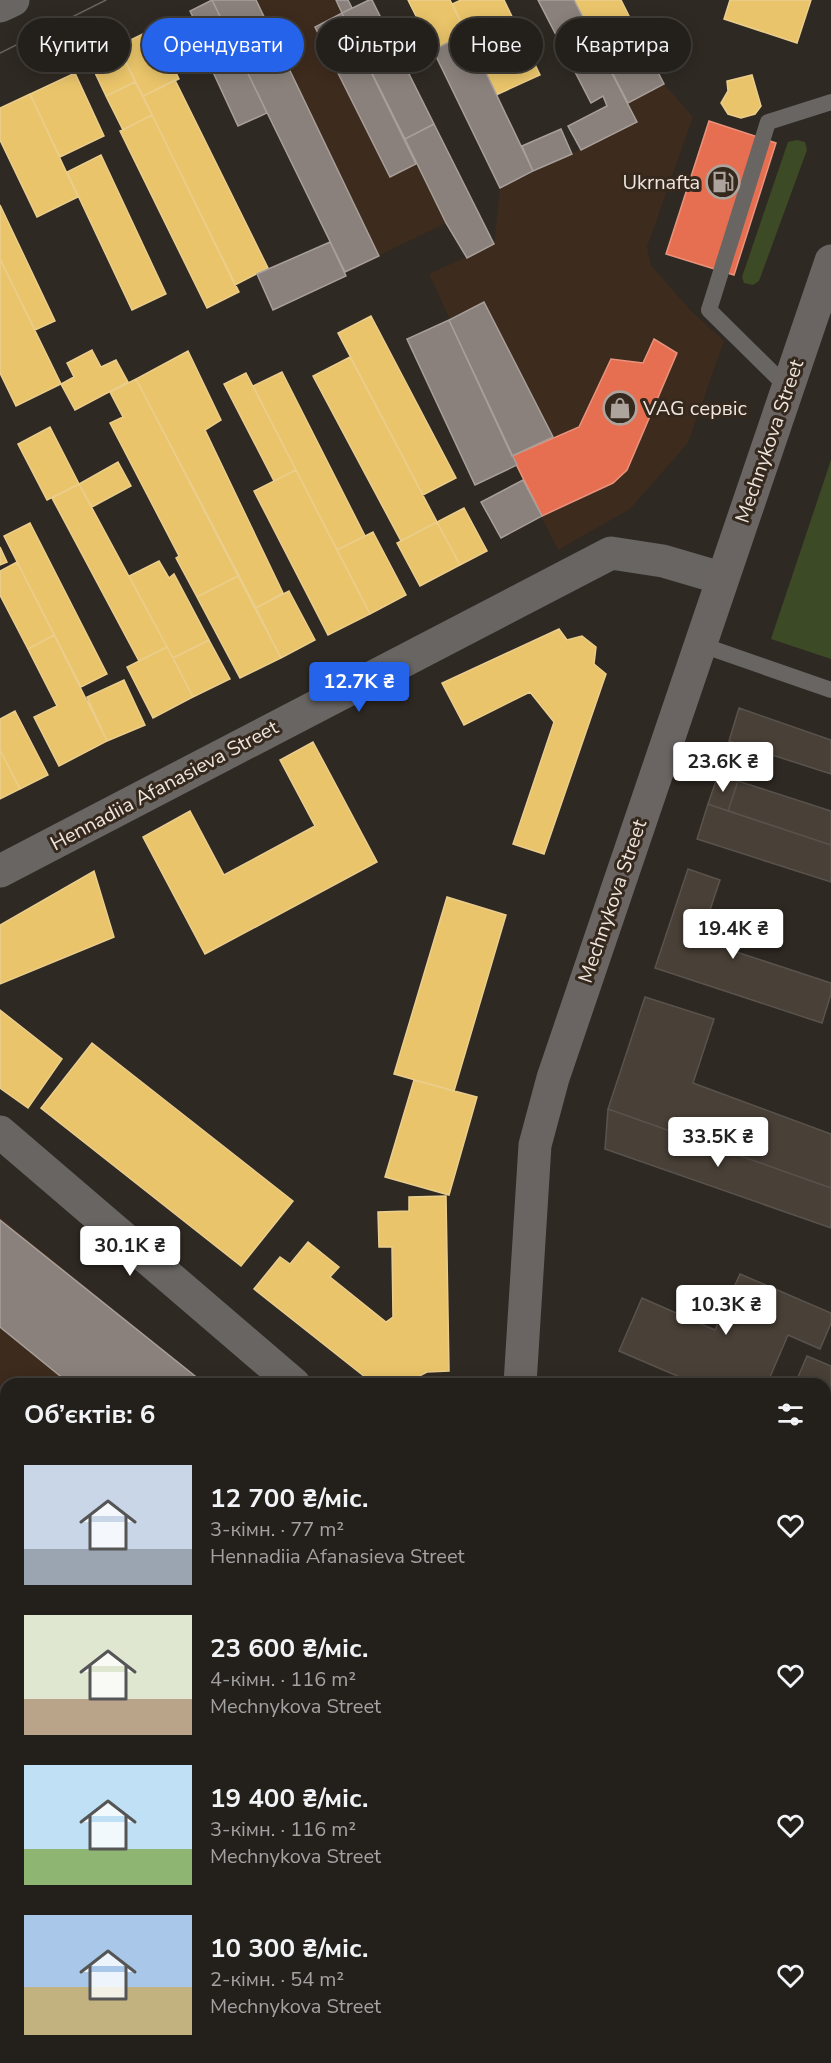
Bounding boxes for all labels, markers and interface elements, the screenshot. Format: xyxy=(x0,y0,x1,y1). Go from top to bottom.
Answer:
chip: Купити xyxy=(18,18,130,72)
chip: Орендувати xyxy=(142,18,304,72)
chip: Фільтри xyxy=(316,18,438,72)
chip: Нове xyxy=(450,18,543,72)
chip: Квартира xyxy=(555,18,691,72)
fuel station icon: Ukrnafta xyxy=(705,164,741,200)
place label: Ukrnafta xyxy=(623,169,700,196)
street label: Mechnykova Street xyxy=(729,355,810,526)
shop icon: VAG сервіс xyxy=(602,390,638,426)
place label: VAG сервіс xyxy=(642,395,747,422)
pin: 12.7K ₴ xyxy=(304,662,414,713)
text: 12.7K ₴ xyxy=(323,668,395,695)
street label: Hennadiia Afanasieva Street xyxy=(46,713,284,857)
pin: 23.6K ₴ xyxy=(668,742,778,793)
text: 23.6K ₴ xyxy=(687,748,759,775)
street label: Mechnykova Street xyxy=(572,815,653,986)
pin: 19.4K ₴ xyxy=(678,909,788,960)
text: 19.4K ₴ xyxy=(697,915,769,942)
pin: 33.5K ₴ xyxy=(663,1117,773,1168)
text: 33.5K ₴ xyxy=(682,1123,754,1150)
pin: 30.1K ₴ xyxy=(75,1226,185,1277)
text: 30.1K ₴ xyxy=(94,1232,166,1259)
pin: 10.3K ₴ xyxy=(671,1285,781,1336)
text: 10.3K ₴ xyxy=(690,1291,762,1318)
text: Об’єктів: 6 xyxy=(24,1397,155,1432)
icon: filters xyxy=(774,1398,807,1431)
text: 12 700 ₴/міс. xyxy=(210,1481,368,1516)
icon: home xyxy=(72,1489,144,1561)
icon: heart xyxy=(774,1509,807,1542)
text: 3-кімн. · 77 m² xyxy=(210,1516,344,1543)
text: Hennadiia Afanasieva Street xyxy=(210,1543,465,1570)
text: 23 600 ₴/міс. xyxy=(210,1631,368,1666)
icon: home xyxy=(72,1639,144,1711)
icon: heart xyxy=(774,1659,807,1692)
text: 4-кімн. · 116 m² xyxy=(210,1666,356,1693)
text: Mechnykova Street xyxy=(210,1693,381,1720)
text: 19 400 ₴/міс. xyxy=(210,1781,368,1816)
icon: home xyxy=(72,1789,144,1861)
icon: heart xyxy=(774,1809,807,1842)
text: 3-кімн. · 116 m² xyxy=(210,1816,356,1843)
text: Mechnykova Street xyxy=(210,1843,381,1870)
text: 10 300 ₴/міс. xyxy=(210,1931,368,1966)
icon: home xyxy=(72,1939,144,2011)
icon: heart xyxy=(774,1959,807,1992)
text: 2-кімн. · 54 m² xyxy=(210,1966,344,1993)
text: Mechnykova Street xyxy=(210,1993,381,2020)

